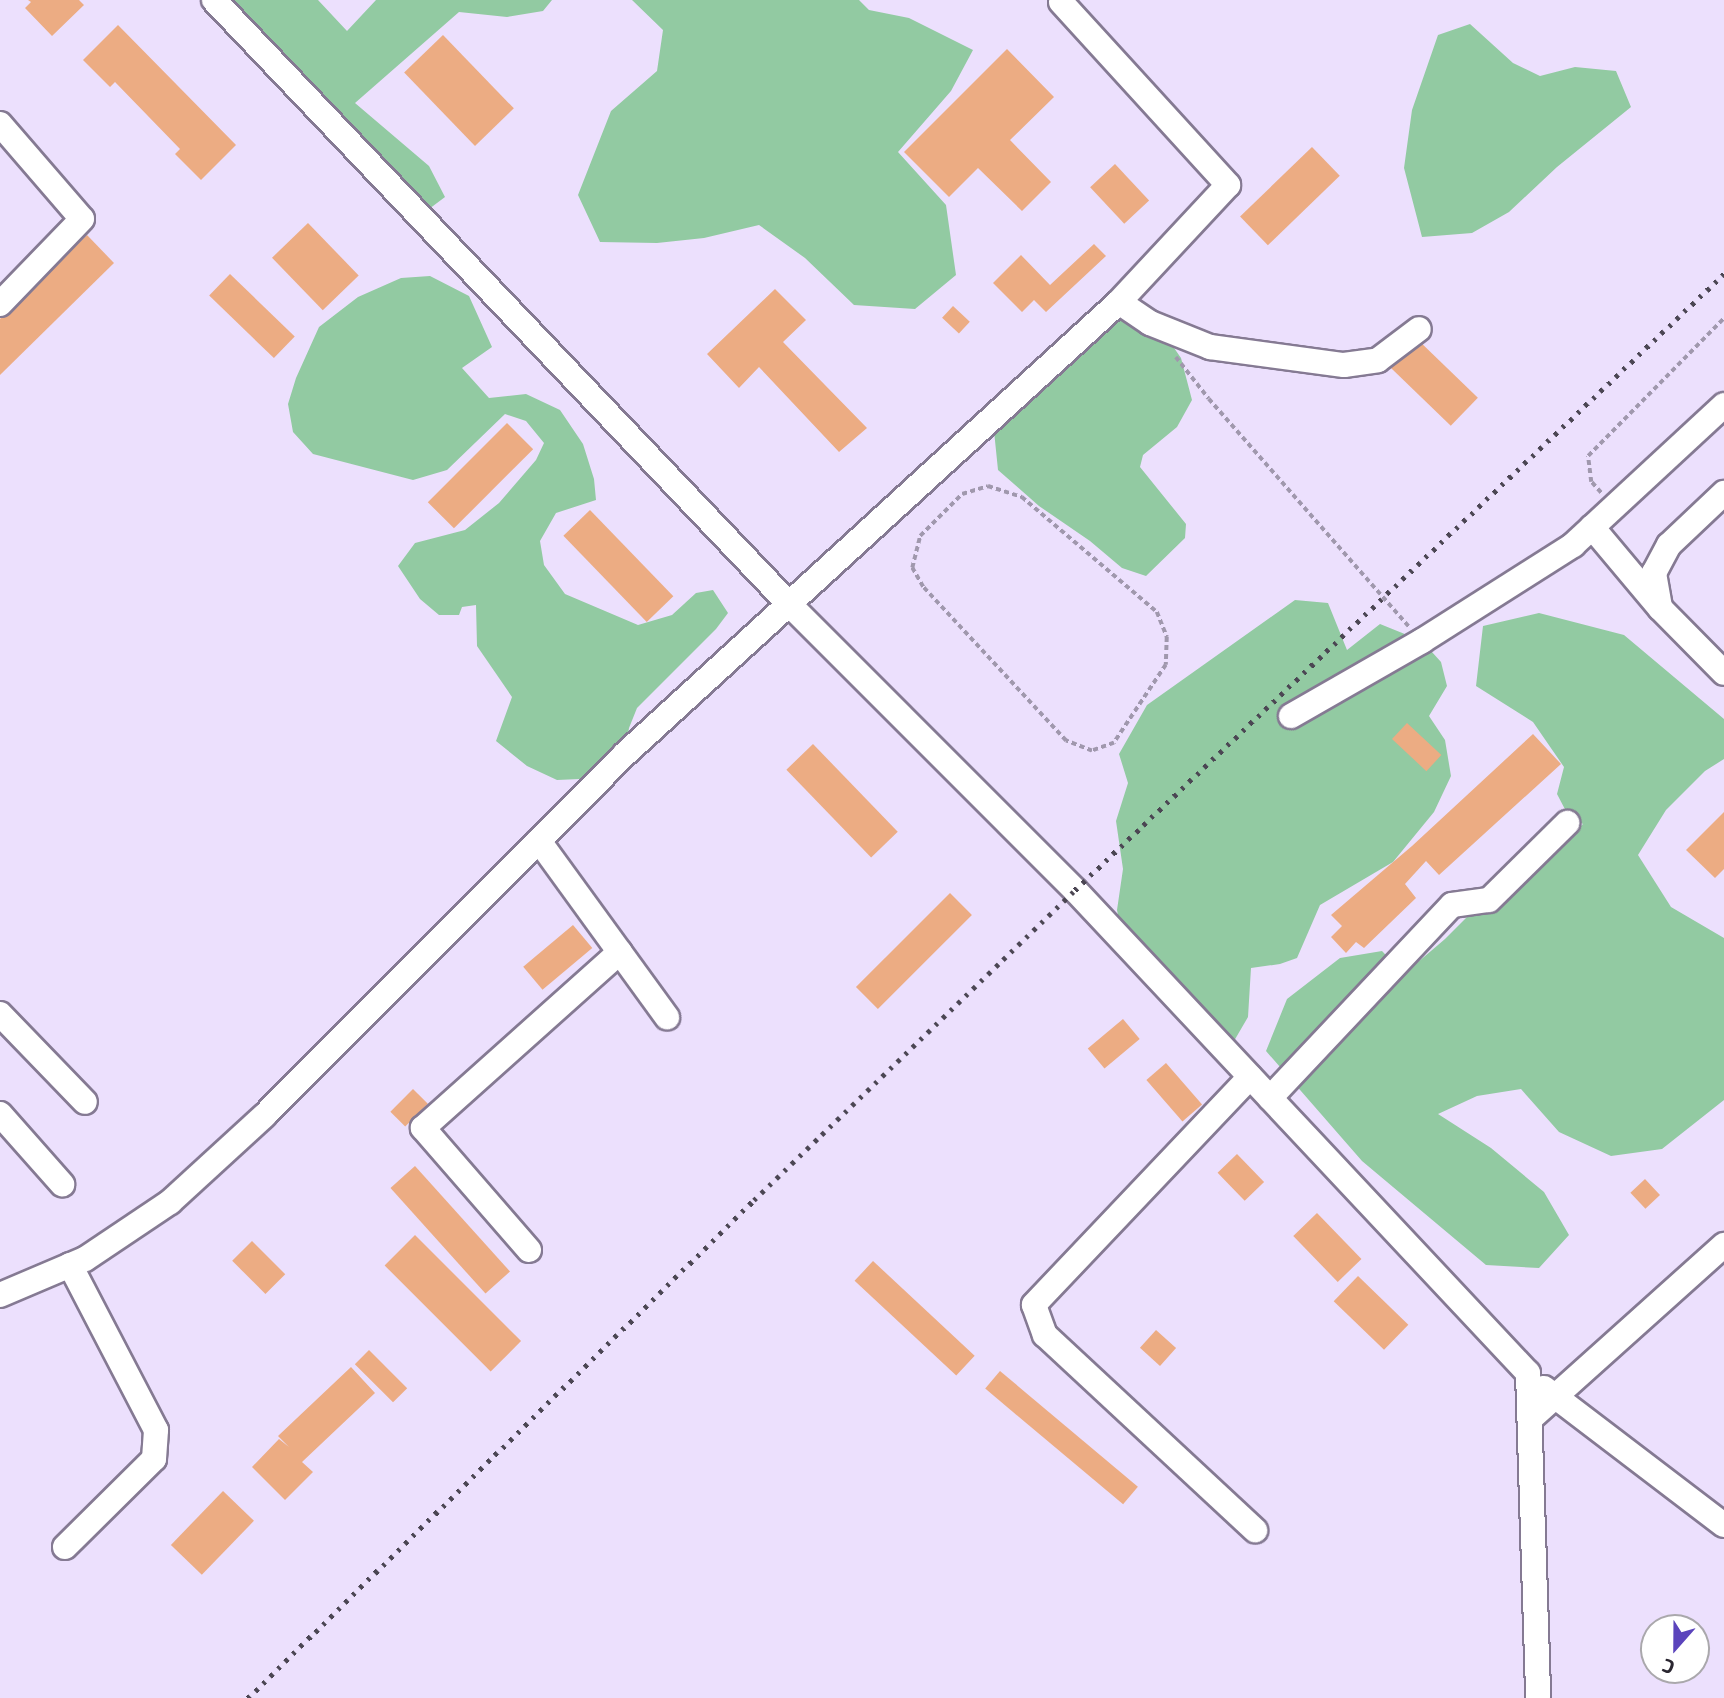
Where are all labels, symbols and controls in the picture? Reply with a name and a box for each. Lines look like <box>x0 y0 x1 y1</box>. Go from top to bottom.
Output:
north arrow <box>1640 1614 1710 1684</box>
text: С <box>1659 1654 1677 1680</box>

